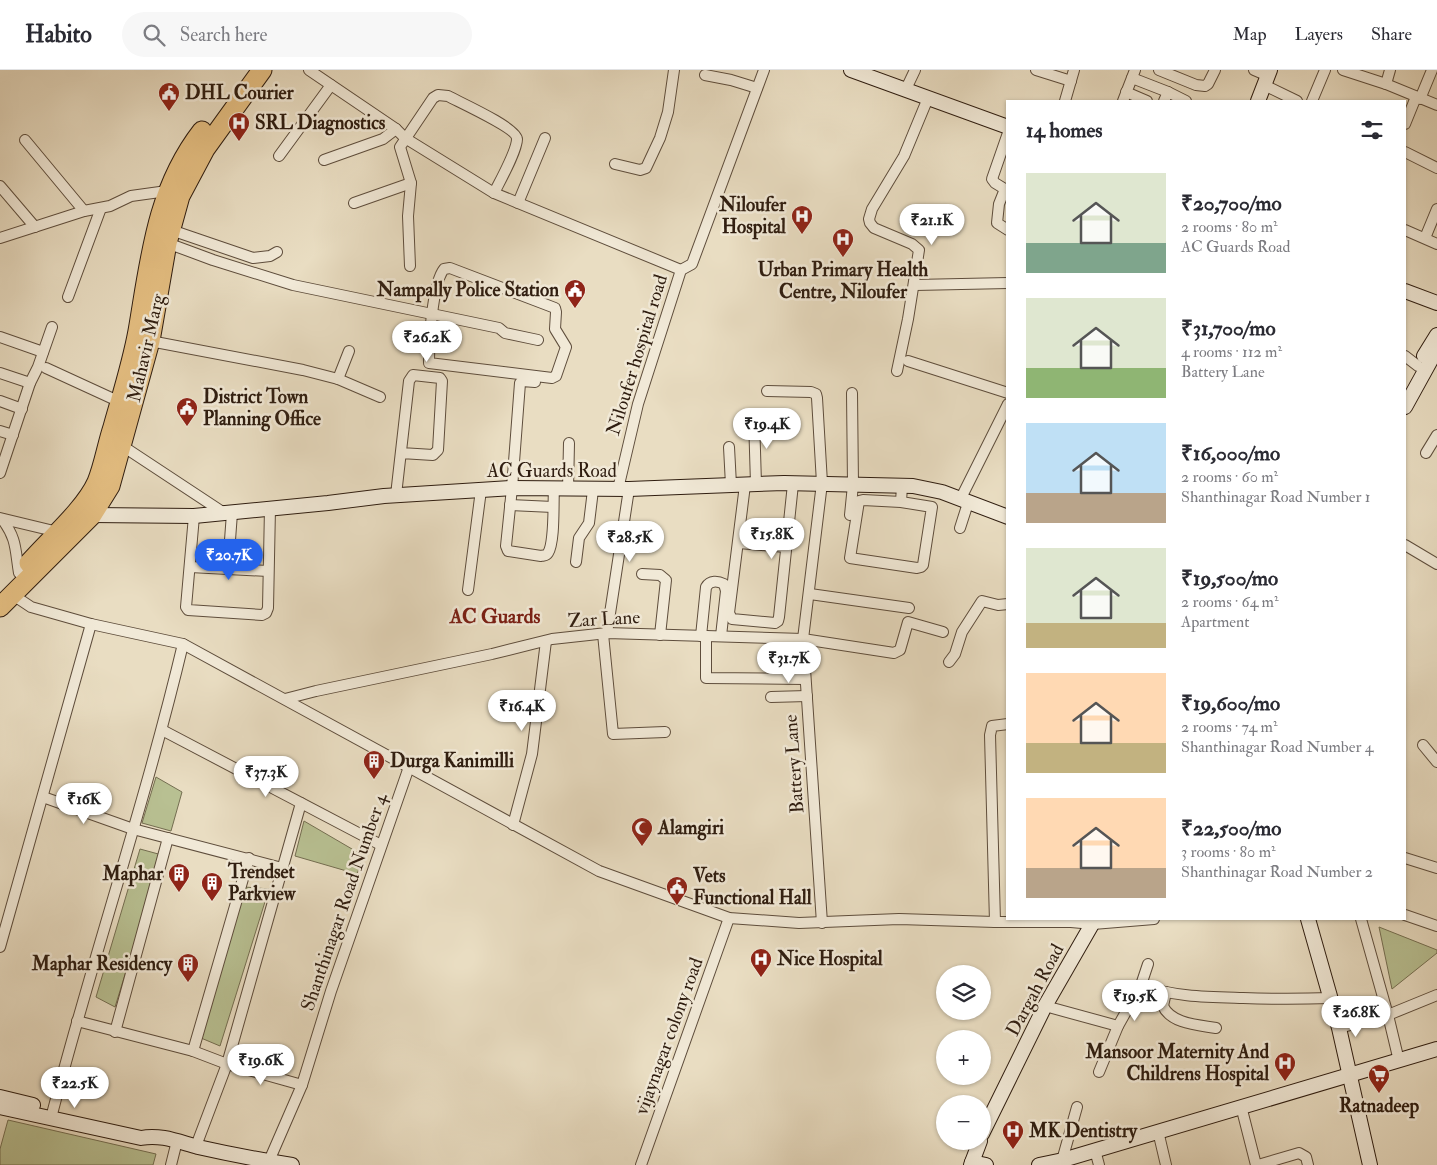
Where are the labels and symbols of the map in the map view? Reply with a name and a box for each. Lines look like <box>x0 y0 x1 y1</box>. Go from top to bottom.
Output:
public building icon: DHL Courier <box>157 81 181 112</box>
place label: DHL Courier <box>185 81 295 105</box>
hospital icon: SRL Diagnostics <box>227 111 251 142</box>
place label: SRL Diagnostics <box>255 111 386 136</box>
place label: Niloufer Hospital <box>718 193 787 240</box>
hospital icon: Niloufer Hospital <box>790 204 814 235</box>
pin: ₹21.1K <box>891 204 973 246</box>
hospital icon: Urban Primary Health Centre, Niloufer <box>831 227 855 258</box>
place label: Urban Primary Health Centre, Niloufer <box>758 258 928 304</box>
street label: Niloufer hospital road <box>601 271 674 439</box>
place label: Nampally Police Station <box>376 278 559 303</box>
public building icon: Nampally Police Station <box>563 278 587 309</box>
street label: Mahavir Marg <box>122 291 170 404</box>
pin: ₹26.2K <box>386 320 468 363</box>
place label: District Town Planning Office <box>203 385 321 432</box>
public building icon: District Town Planning Office <box>175 396 199 427</box>
pin: ₹19.4K <box>726 408 808 450</box>
street label: AC Guards Road <box>486 459 618 483</box>
pin: ₹15.8K <box>731 518 813 560</box>
pin: ₹28.5K <box>589 520 671 563</box>
pin: ₹20.7K <box>188 538 270 581</box>
district label: AC Guards <box>449 604 540 629</box>
street label: Zar Lane <box>567 605 641 633</box>
pin: ₹31.7K <box>748 642 830 684</box>
pin: ₹16.4K <box>481 690 563 732</box>
street label: Battery Lane <box>779 714 809 814</box>
building icon: Durga Kanimilli <box>362 749 386 780</box>
place label: Durga Kanimilli <box>390 749 514 774</box>
pin: ₹37.3K <box>225 756 307 798</box>
pin: ₹16K <box>54 782 114 825</box>
street label: Shanthinagar Road Number 4 <box>295 789 393 1014</box>
mosque icon: Alamgiri <box>630 816 654 847</box>
place label: Alamgiri <box>657 816 724 841</box>
place label: Trendset Parkview <box>227 860 297 906</box>
place label: Maphar <box>102 862 164 887</box>
building icon: Maphar <box>167 862 191 893</box>
place label: Vets Functional Hall <box>692 864 812 910</box>
building icon: Trendset Parkview <box>200 871 224 902</box>
public building icon: Vets Functional Hall <box>665 875 689 906</box>
street label: Dargah Road <box>1001 939 1070 1040</box>
hospital icon: Nice Hospital <box>749 947 773 978</box>
place label: Nice Hospital <box>776 947 883 972</box>
place label: Maphar Residency <box>31 952 173 977</box>
building icon: Maphar Residency <box>176 952 200 983</box>
street label: vijaynagar colony road <box>629 954 709 1119</box>
pin: ₹19.5K <box>1094 980 1176 1022</box>
pin: ₹26.8K <box>1315 996 1397 1038</box>
place label: Mansoor Maternity And Childrens Hospital <box>1085 1040 1270 1087</box>
pin: ₹19.6K <box>220 1044 302 1086</box>
hospital icon: Mansoor Maternity And Childrens Hospital <box>1273 1051 1297 1082</box>
supermarket icon: Ratnadeep <box>1367 1063 1391 1094</box>
pin: ₹22.5K <box>34 1066 116 1109</box>
place label: Ratnadeep <box>1339 1094 1419 1119</box>
hospital icon: MK Dentistry <box>1001 1119 1025 1150</box>
place label: MK Dentistry <box>1028 1119 1138 1144</box>

